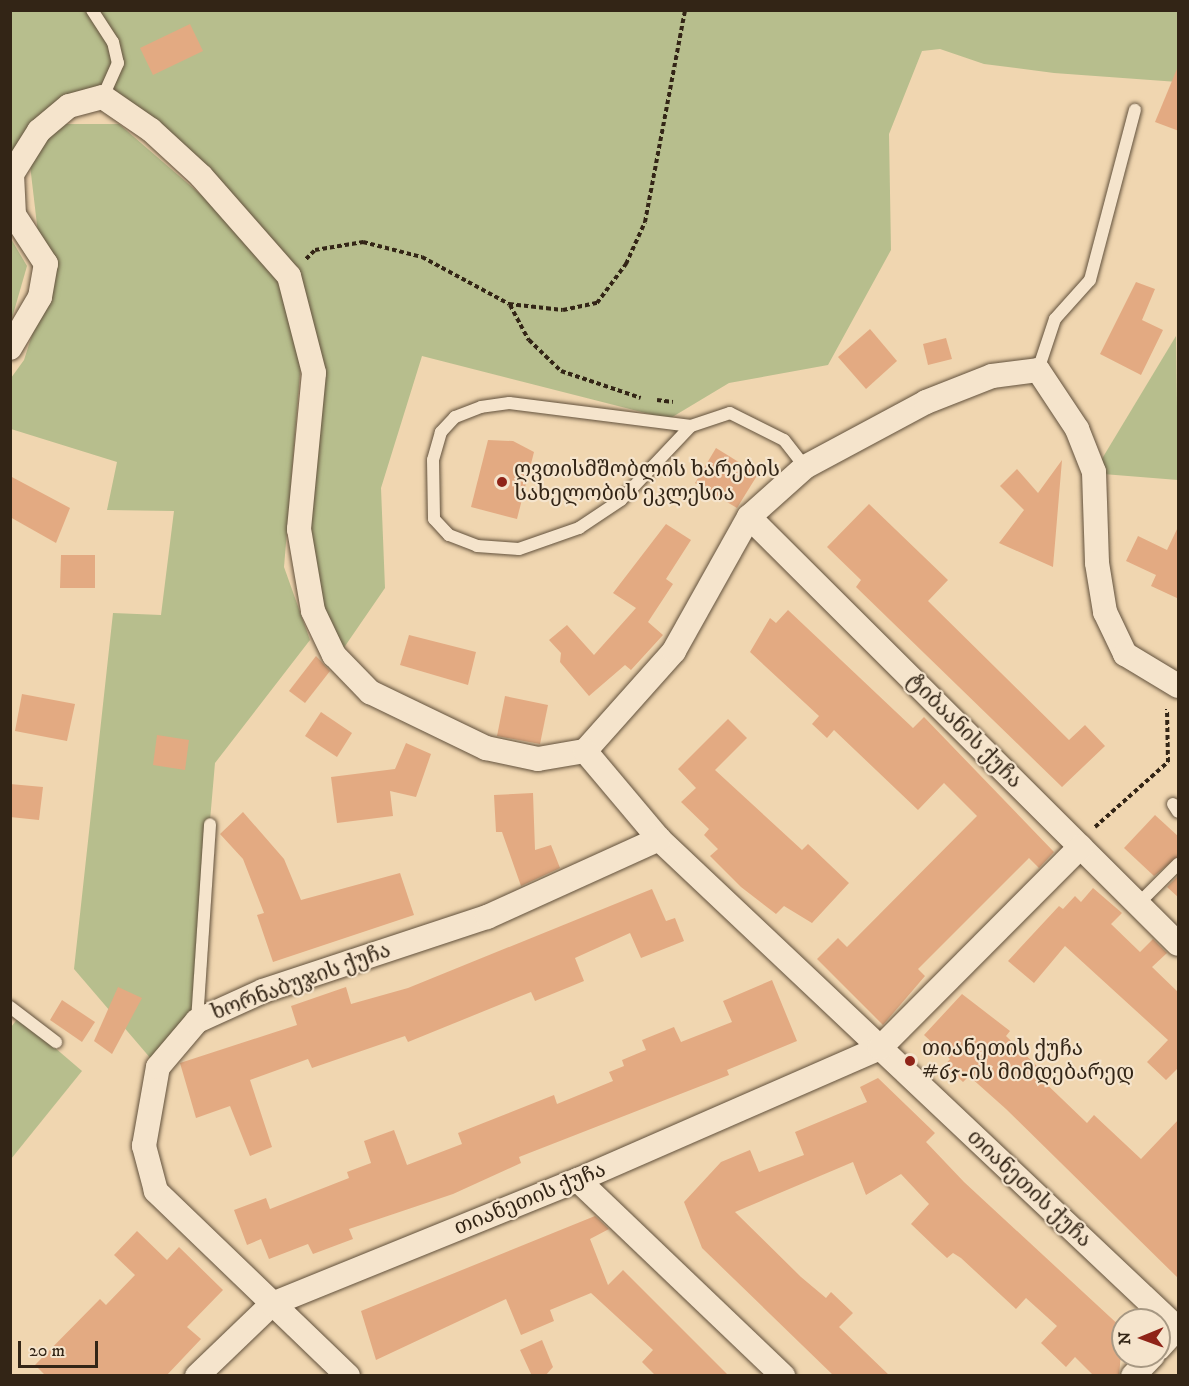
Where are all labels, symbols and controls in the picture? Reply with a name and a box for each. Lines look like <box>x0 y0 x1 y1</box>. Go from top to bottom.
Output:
place label: ღვთისმშობლის ხარების სახელობის ეკლესია <box>514 457 780 507</box>
marker: ღვთისმშობლის ხარების სახელობის ეკლესია <box>495 475 509 489</box>
street label: ტიბაანის ქუჩა <box>901 668 1027 794</box>
street label: ხორნაბუჯის ქუჩა <box>208 938 394 1026</box>
place label: თიანეთის ქუჩა #65-ის მიმდებარედ <box>922 1036 1134 1086</box>
marker: თიანეთის ქუჩა #65-ის მიმდებარედ <box>903 1054 917 1068</box>
street label: თიანეთის ქუჩა <box>961 1125 1097 1253</box>
street label: თიანეთის ქუჩა <box>451 1157 609 1241</box>
north arrow <box>1111 1308 1171 1368</box>
scale bar <box>21 1329 100 1367</box>
text: N <box>1115 1332 1135 1345</box>
text: 20 m <box>29 1340 65 1362</box>

